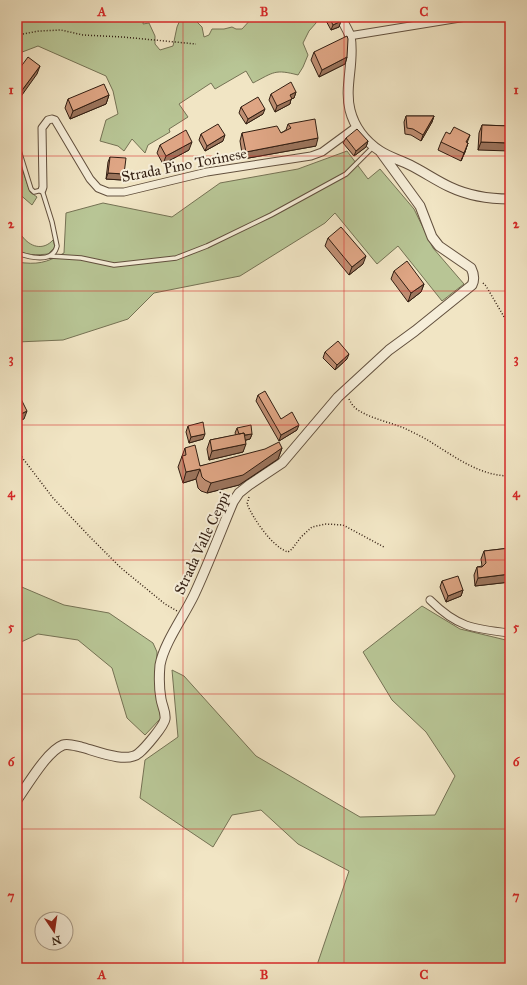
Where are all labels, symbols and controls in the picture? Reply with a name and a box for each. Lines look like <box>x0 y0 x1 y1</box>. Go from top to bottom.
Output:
text: A <box>97 4 107 20</box>
text: B <box>260 4 269 20</box>
text: C <box>420 4 429 20</box>
text: 1 <box>8 82 14 98</box>
text: 1 <box>513 82 519 98</box>
street label: Strada Pino Torinese <box>120 144 248 186</box>
text: 2 <box>8 216 15 232</box>
text: 2 <box>513 216 520 232</box>
text: 3 <box>8 351 14 367</box>
text: 3 <box>513 351 519 367</box>
text: 4 <box>7 485 15 501</box>
text: 4 <box>512 485 520 501</box>
street label: Strada Valle Ceppi <box>170 489 234 597</box>
text: 5 <box>8 619 15 635</box>
text: 5 <box>513 619 520 635</box>
text: 6 <box>8 754 16 770</box>
text: 6 <box>513 754 521 770</box>
text: 7 <box>8 888 15 904</box>
text: 7 <box>513 888 520 904</box>
north arrow <box>34 911 74 951</box>
text: N <box>49 933 62 948</box>
text: A <box>97 967 107 983</box>
text: B <box>260 967 269 983</box>
text: C <box>420 967 429 983</box>

